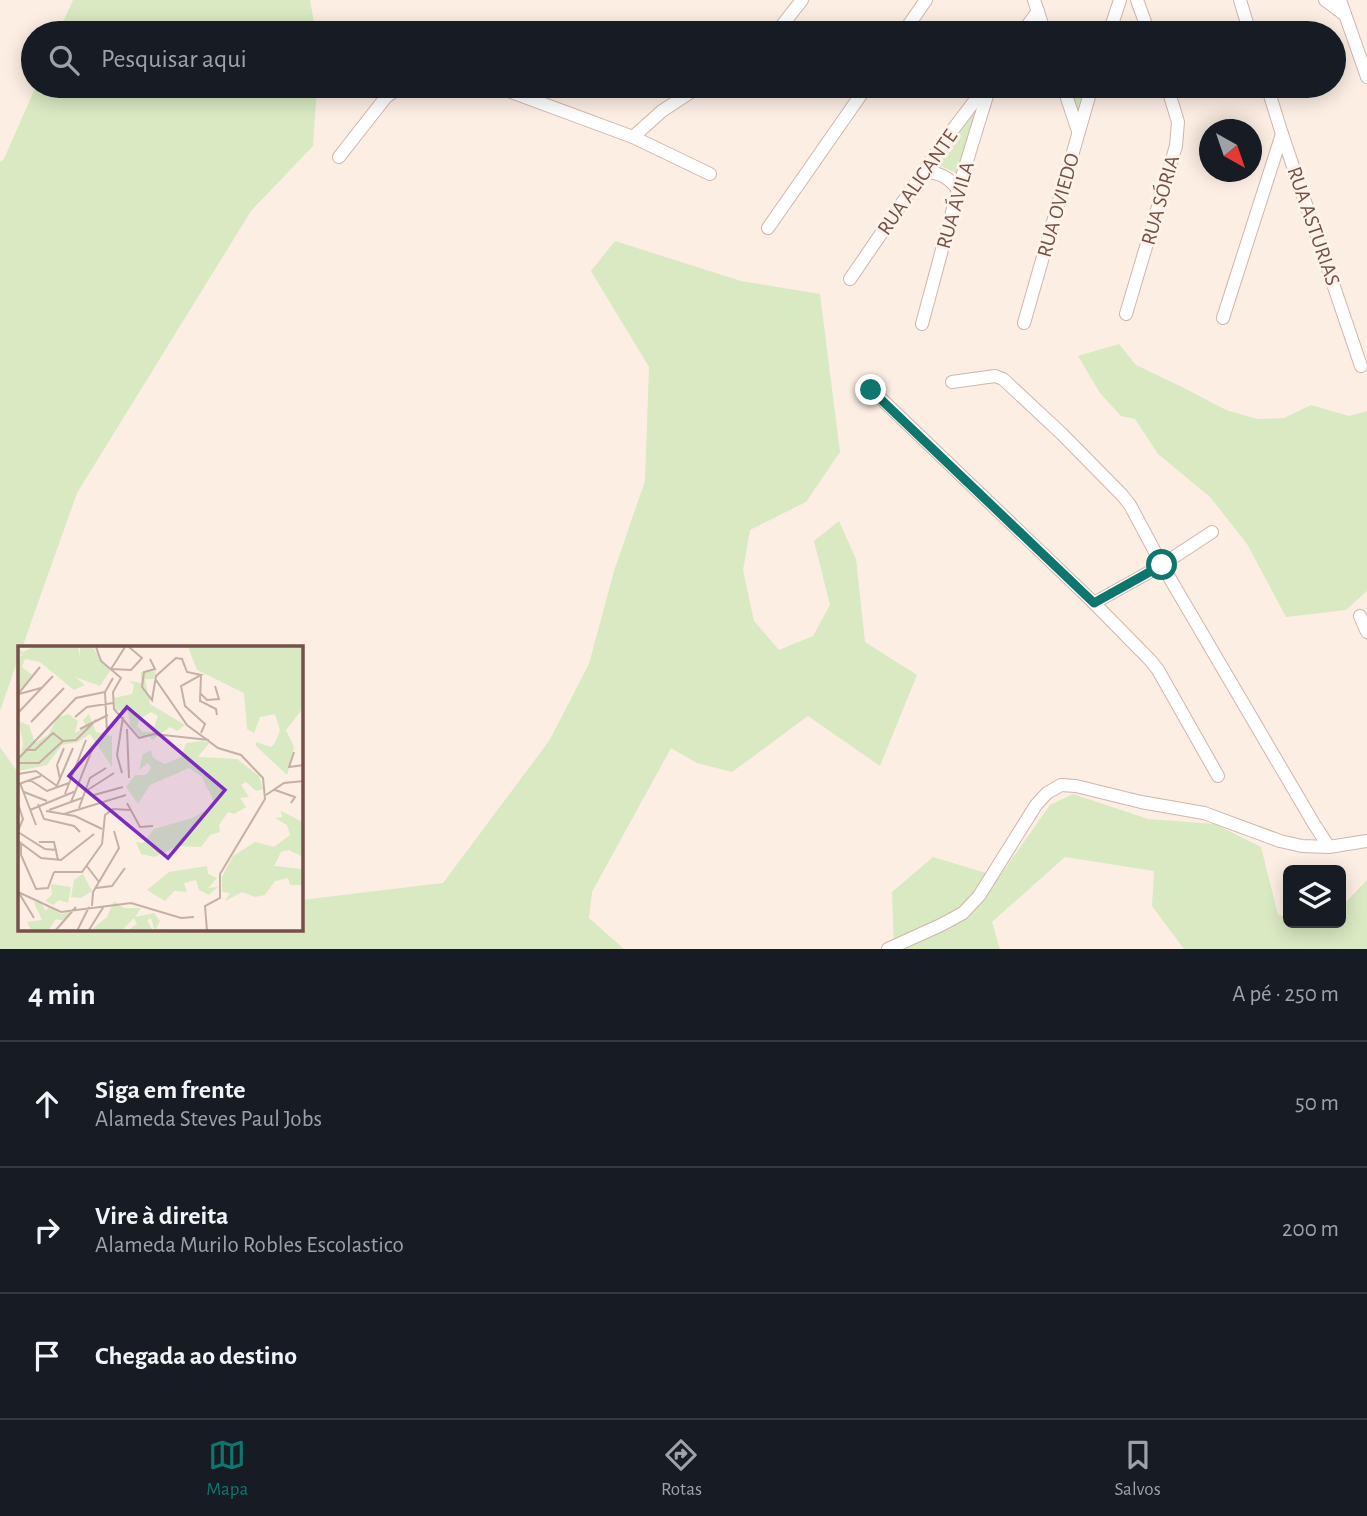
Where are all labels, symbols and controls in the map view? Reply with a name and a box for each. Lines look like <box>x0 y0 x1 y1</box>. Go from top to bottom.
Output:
search box <box>21 21 1346 98</box>
icon: search <box>45 41 83 79</box>
text: Pesquisar aqui <box>101 46 247 72</box>
north arrow <box>1199 119 1262 182</box>
street label: RUA ALICANTE <box>873 126 961 239</box>
street label: RUA OVIEDO <box>1034 151 1083 260</box>
street label: RUA SÓRIA <box>1136 152 1183 247</box>
street label: RUA ÁVILA <box>931 159 978 251</box>
street label: RUA ASTURIAS <box>1283 164 1344 288</box>
route end <box>855 374 886 405</box>
route start <box>1146 549 1177 580</box>
inset map <box>18 646 303 932</box>
map controls <box>1283 865 1346 928</box>
button: layers <box>1283 865 1346 928</box>
text: 4 min <box>28 980 96 1010</box>
text: A pé · 250 m <box>1232 983 1339 1006</box>
text: Siga em frente <box>95 1077 246 1103</box>
icon: ahead <box>28 1085 66 1123</box>
text: 50 m <box>1295 1092 1339 1115</box>
text: Alameda Steves Paul Jobs <box>95 1108 322 1131</box>
text: Vire à direita <box>95 1203 229 1229</box>
icon: right <box>28 1211 66 1249</box>
text: 200 m <box>1282 1218 1339 1241</box>
text: Alameda Murilo Robles Escolastico <box>95 1234 404 1257</box>
icon: arrive <box>28 1337 66 1375</box>
text: Chegada ao destino <box>95 1343 297 1369</box>
tab: Mapa <box>206 1436 248 1501</box>
tab: Rotas <box>661 1436 702 1501</box>
tab: Salvos <box>1115 1436 1161 1501</box>

